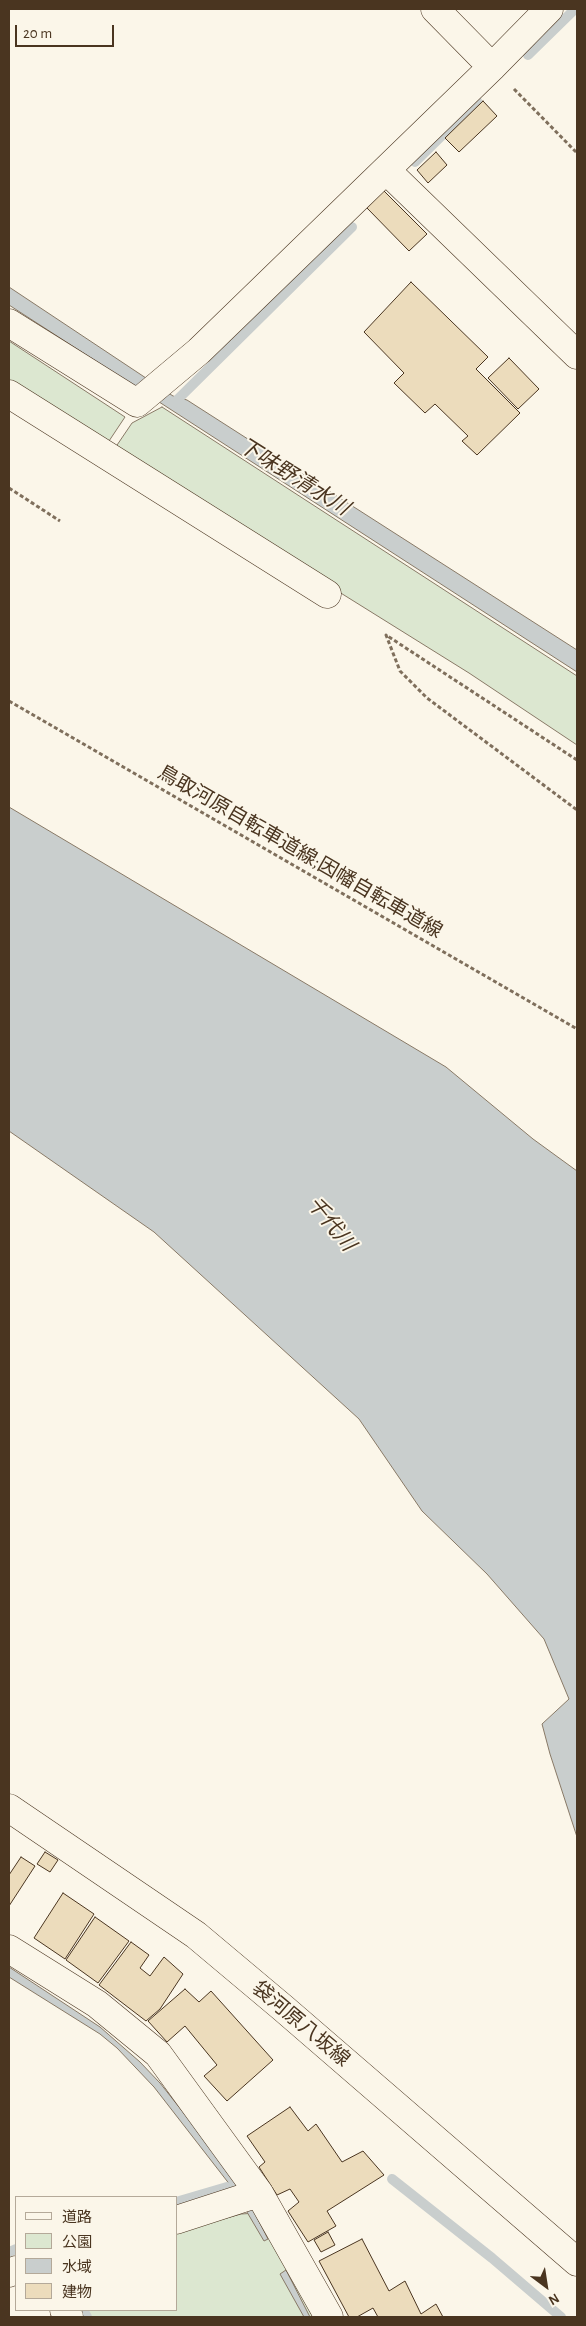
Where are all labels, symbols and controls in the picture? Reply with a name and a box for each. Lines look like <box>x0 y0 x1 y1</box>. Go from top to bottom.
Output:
scale bar <box>18 15 116 47</box>
text: 20 m <box>23 26 52 41</box>
water label: 下味野清水川 <box>234 433 354 521</box>
street label: 鳥取河原自転車道線;因幡自転車道線 <box>153 760 447 944</box>
water label: 千代川 <box>301 1192 361 1256</box>
street label: 袋河原八坂線 <box>247 1976 355 2072</box>
legend <box>15 2196 178 2311</box>
text: 道路 <box>62 2210 92 2225</box>
text: 公園 <box>62 2235 92 2250</box>
text: 水域 <box>62 2260 92 2275</box>
north arrow <box>521 2261 571 2311</box>
text: 建物 <box>62 2285 92 2300</box>
text: N <box>546 2290 562 2307</box>

